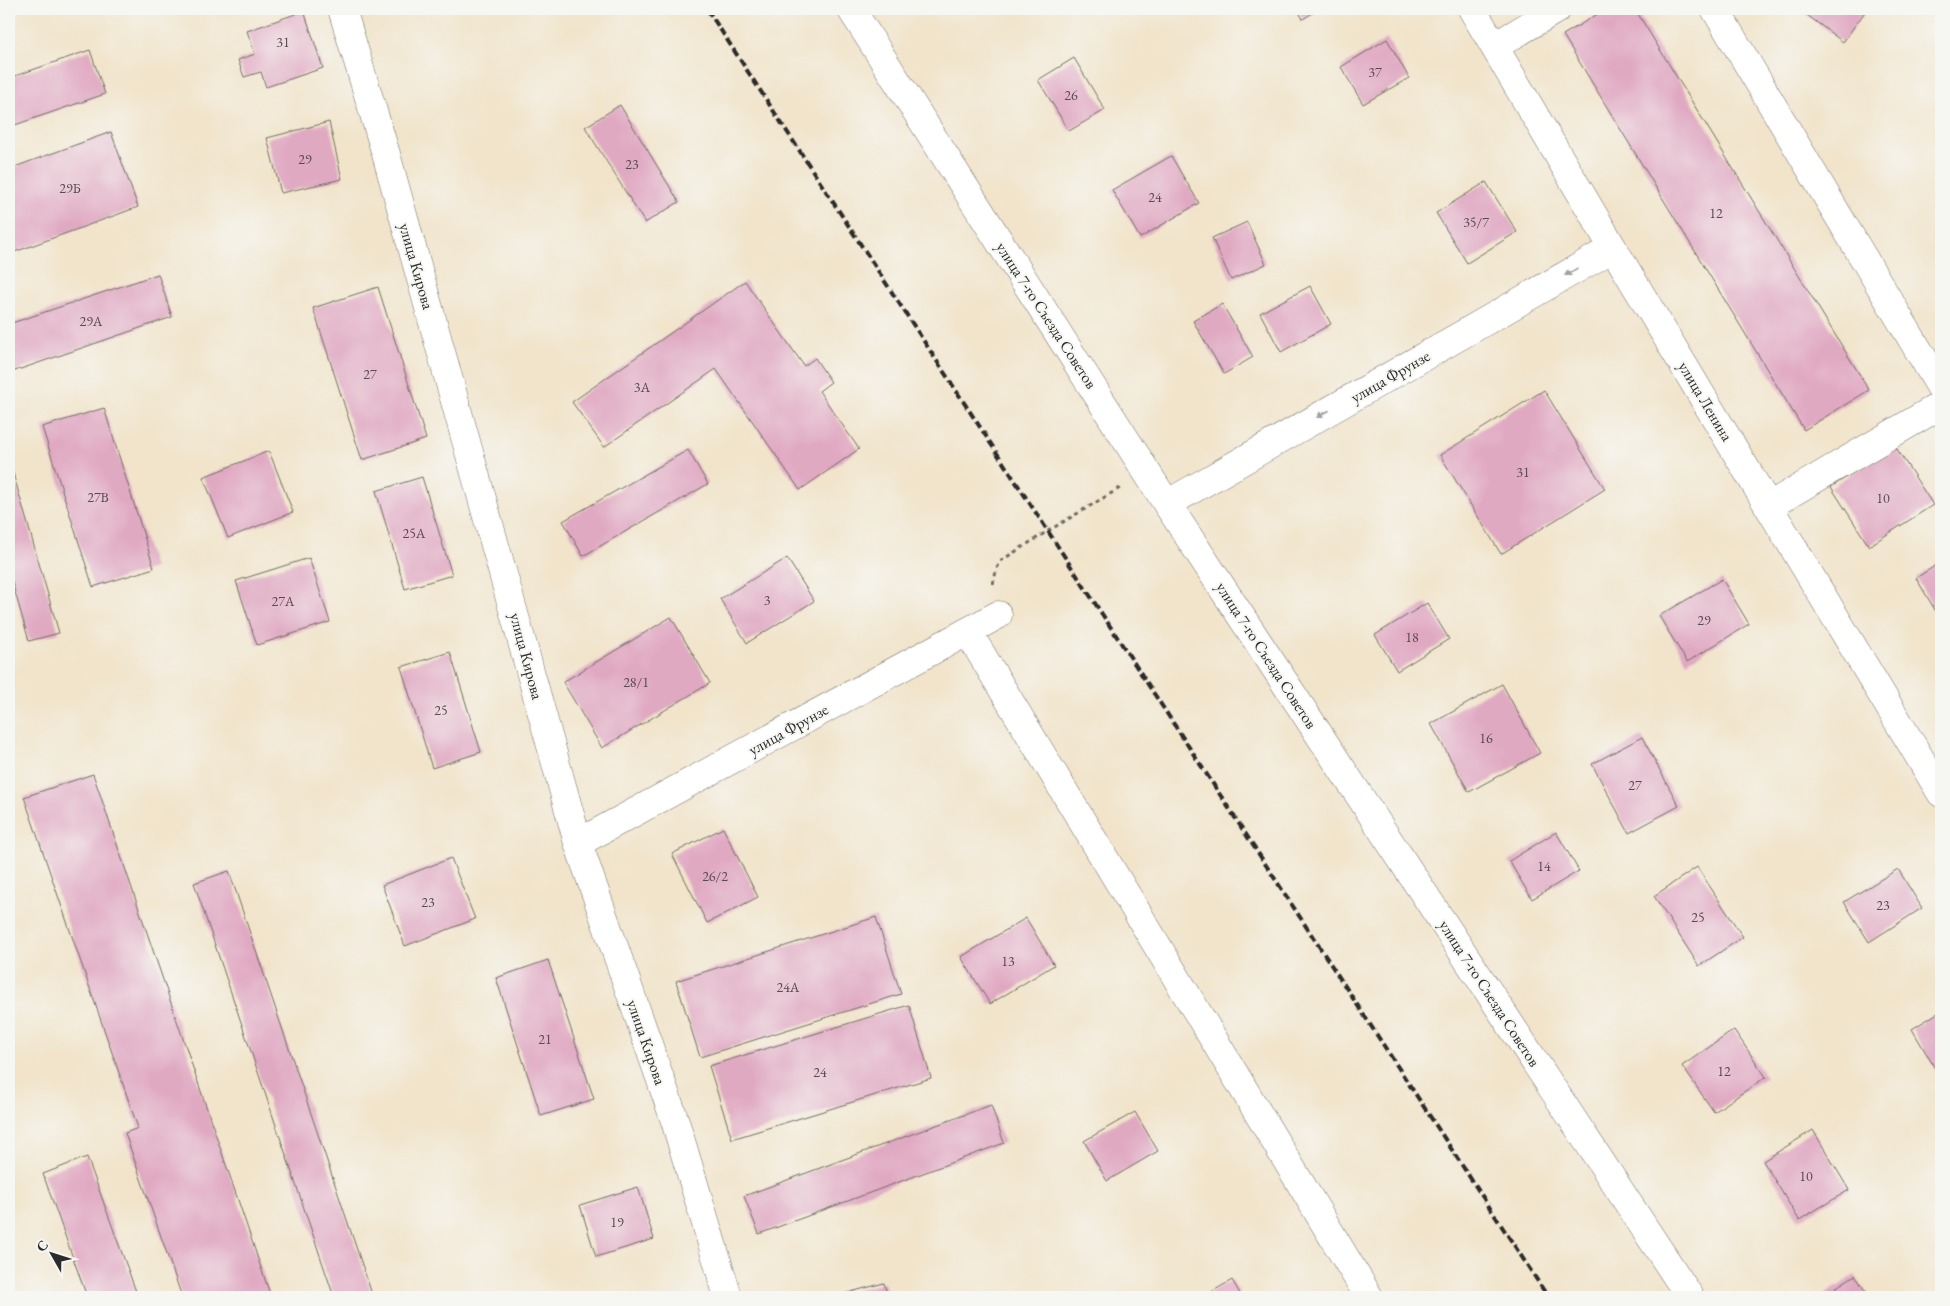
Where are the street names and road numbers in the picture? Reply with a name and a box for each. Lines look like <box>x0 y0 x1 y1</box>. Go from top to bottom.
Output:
street label: улица Кирова <box>394 220 439 312</box>
street label: улица 7-го Съезда Советов <box>991 238 1102 393</box>
street label: улица Фрунзе <box>1347 345 1434 408</box>
street label: улица Ленина <box>1673 357 1738 446</box>
street label: улица 7-го Съезда Советов <box>1211 578 1322 733</box>
street label: улица Кирова <box>505 610 548 702</box>
street label: улица Фрунзе <box>745 699 832 760</box>
street label: улица 7-го Съезда Советов <box>1434 916 1545 1071</box>
street label: улица Кирова <box>622 997 671 1088</box>

